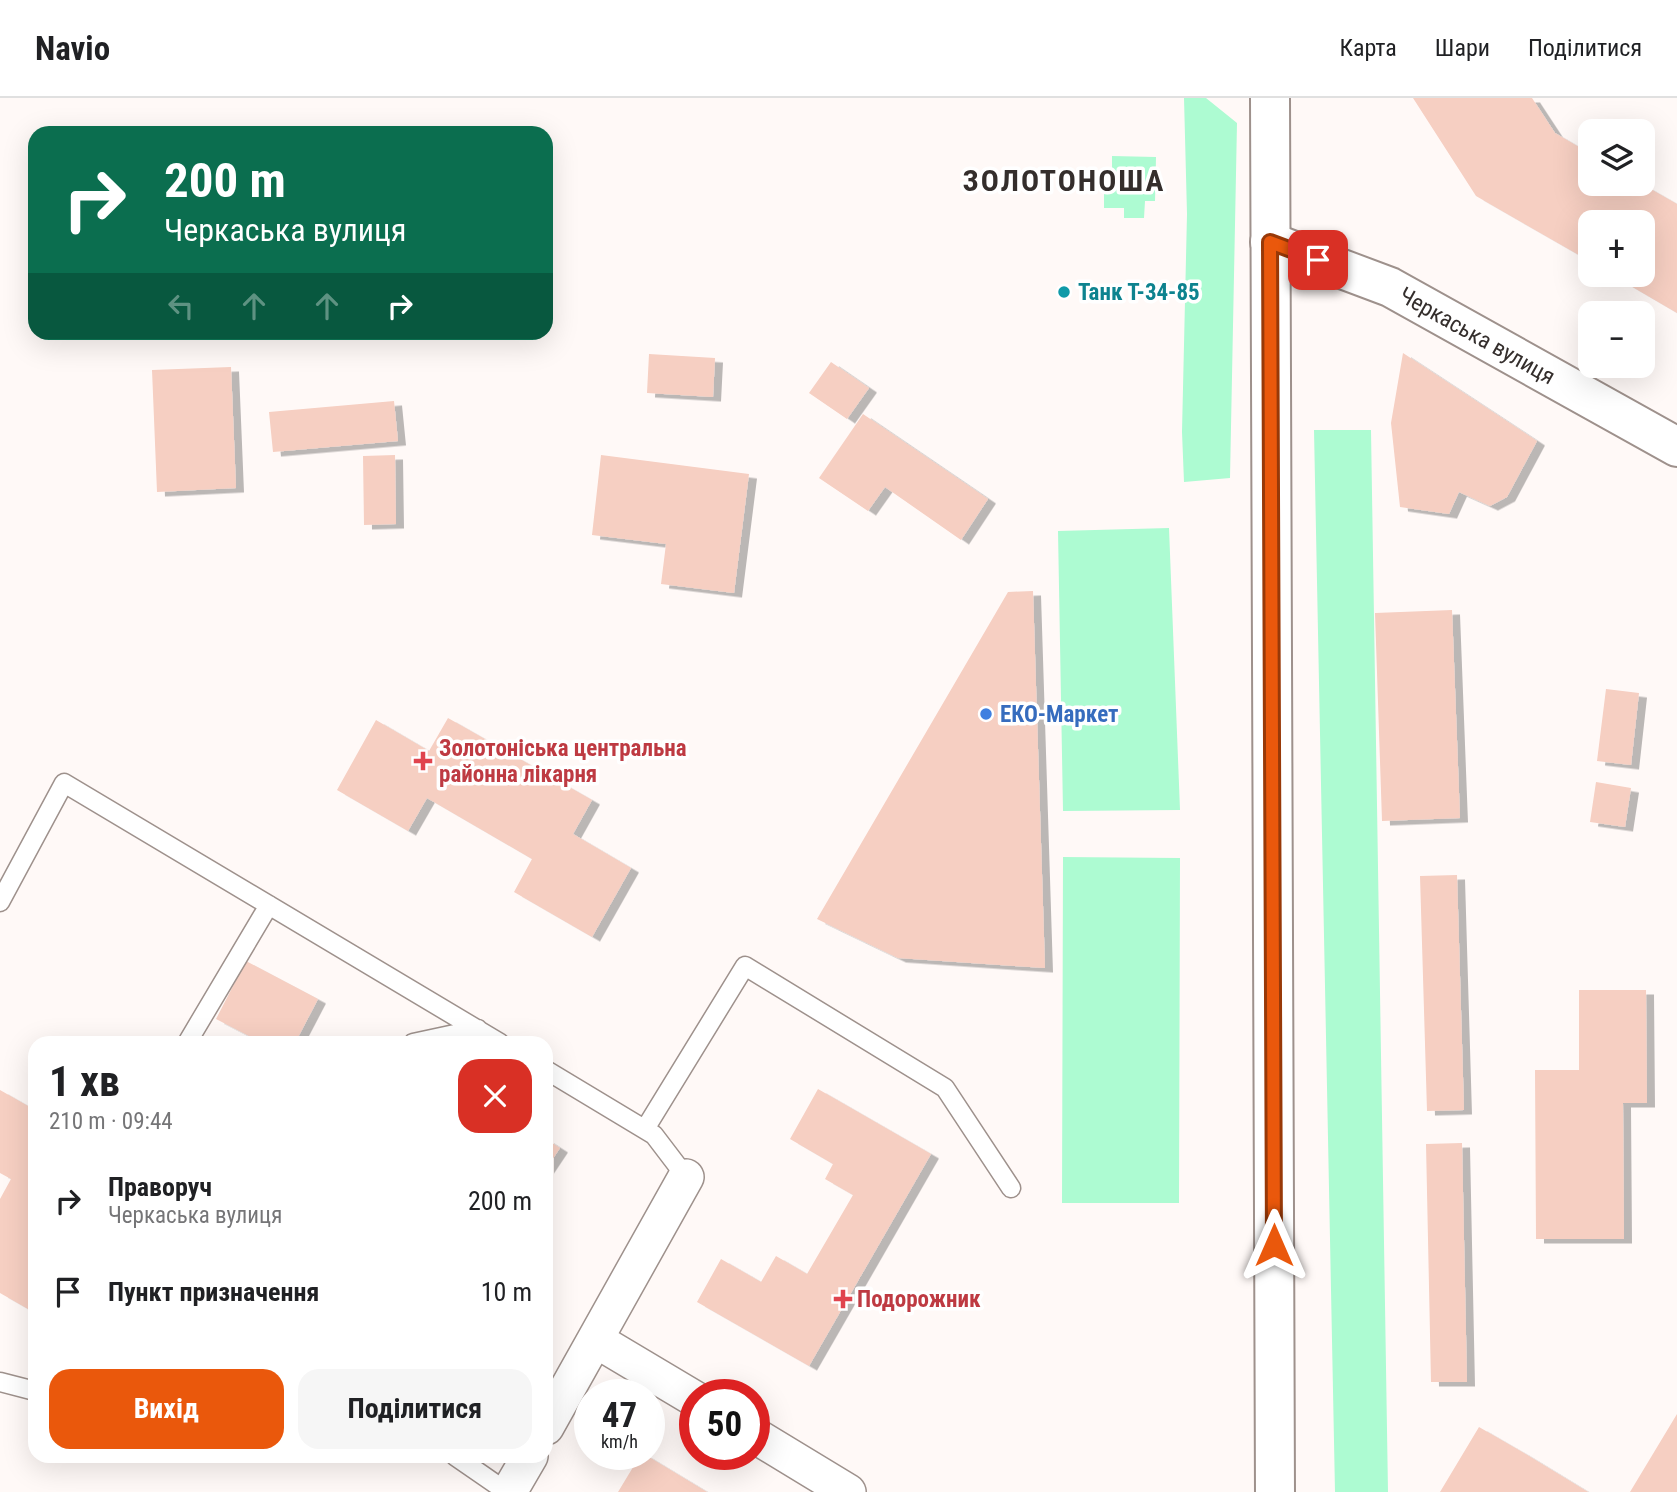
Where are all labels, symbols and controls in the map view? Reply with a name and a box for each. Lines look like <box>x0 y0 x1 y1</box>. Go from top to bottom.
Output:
text: Navio <box>35 29 110 68</box>
text: Карта <box>1339 34 1397 62</box>
text: Шари <box>1435 34 1490 62</box>
text: Поділитися <box>1528 34 1642 62</box>
map controls <box>1578 119 1655 378</box>
button: layers <box>1578 119 1655 196</box>
text: 200 m <box>164 152 286 209</box>
icon: right <box>49 154 140 245</box>
district label: ЗОЛОТОНОША <box>963 163 1165 198</box>
button: + <box>1578 210 1655 287</box>
text: Черкаська вулиця <box>164 211 407 249</box>
pin <box>1288 230 1348 290</box>
icon: arrive <box>1299 241 1337 279</box>
place label: Танк Т-34-85 <box>1078 279 1200 306</box>
street label: Черкаська вулиця <box>1394 282 1560 390</box>
marker: Танк Т-34-85 <box>1056 284 1072 300</box>
icon: left <box>162 287 200 325</box>
icon: ahead <box>235 287 273 325</box>
icon: ahead <box>308 287 346 325</box>
icon: right <box>381 287 419 325</box>
button: − <box>1578 301 1655 378</box>
place label: ЕКО-Маркет <box>1000 701 1118 728</box>
marker: ЕКО-Маркет <box>978 706 994 722</box>
place label: Золотоніська центральна районна лікарня <box>439 735 687 788</box>
marker: Золотоніська центральна районна лікарня <box>413 751 433 771</box>
text: 1 хв <box>49 1057 120 1106</box>
button: close <box>458 1059 532 1133</box>
text: 210 m · 09:44 <box>49 1108 173 1135</box>
text: Праворуч <box>108 1172 212 1202</box>
icon: right <box>49 1182 87 1220</box>
text: 200 m <box>468 1186 532 1216</box>
text: Черкаська вулиця <box>108 1202 282 1229</box>
position arrow <box>1237 1208 1311 1282</box>
icon: arrive <box>49 1273 87 1311</box>
text: Пункт призначення <box>108 1277 319 1307</box>
text: 10 m <box>481 1277 532 1307</box>
place label: Подорожник <box>857 1286 981 1313</box>
marker: Подорожник <box>835 1291 851 1307</box>
button: Вихід <box>49 1369 284 1449</box>
button: Поділитися <box>298 1369 532 1449</box>
speed limit sign: 50 <box>679 1379 770 1470</box>
text: 47 <box>602 1395 637 1436</box>
text: km/h <box>601 1431 638 1452</box>

